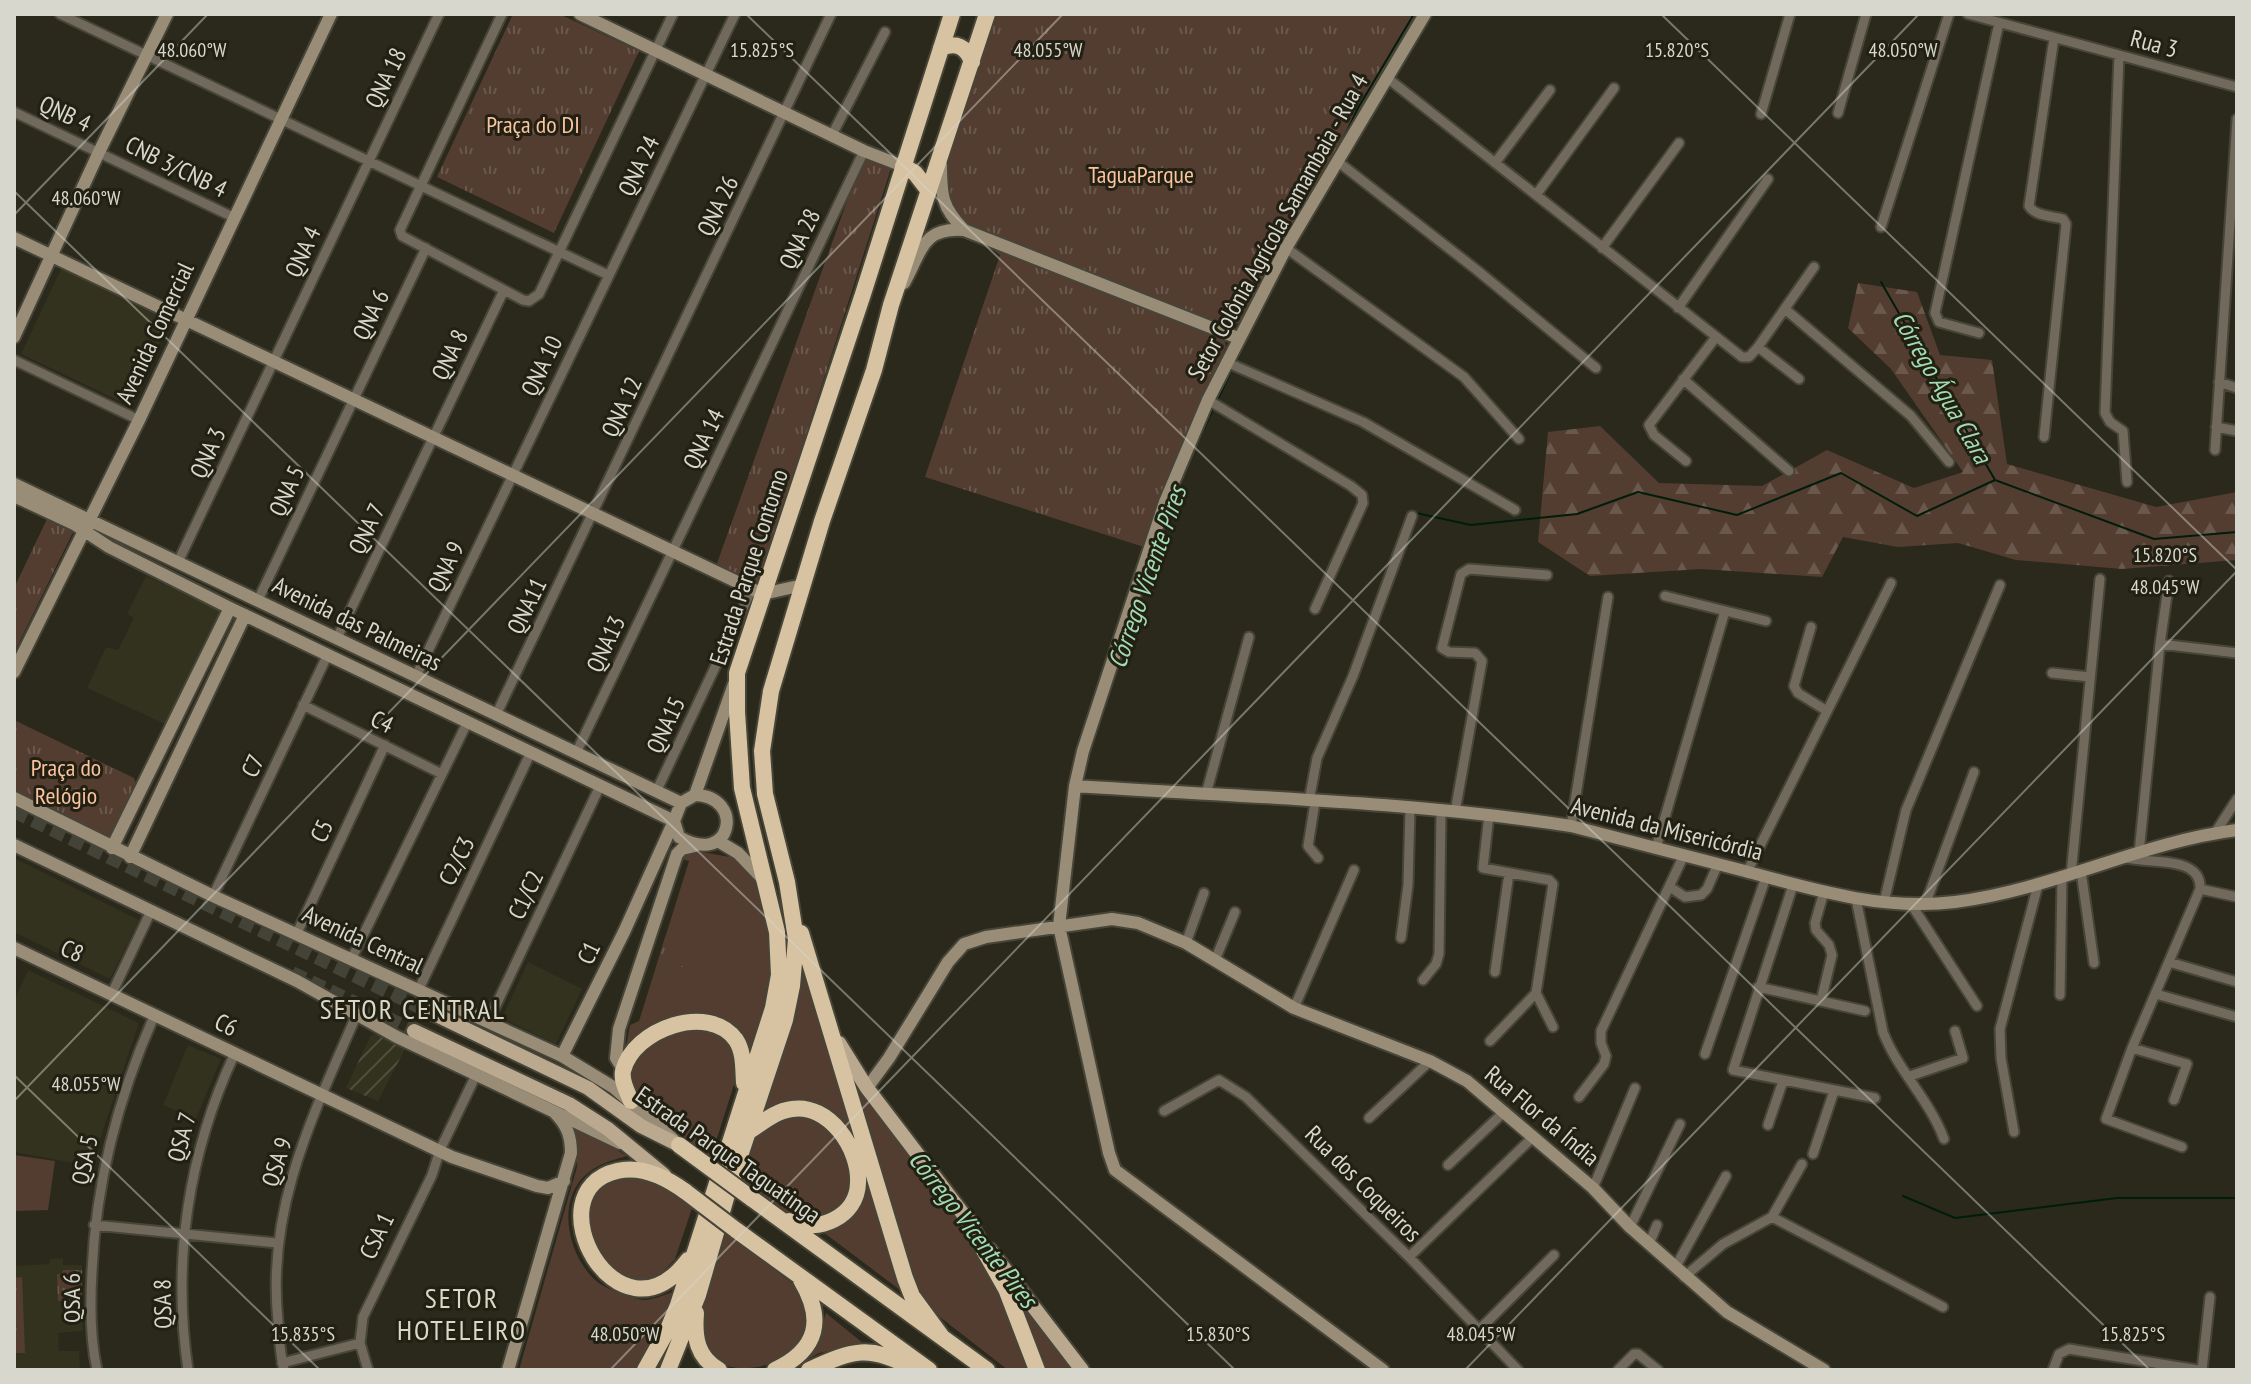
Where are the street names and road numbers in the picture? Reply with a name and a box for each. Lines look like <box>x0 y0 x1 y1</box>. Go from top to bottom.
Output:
street label: Rua 3 <box>2127 22 2181 65</box>
street label: QNA 18 <box>358 43 413 113</box>
street label: Setor Colônia Agrícola Samambaia - Rua 4 <box>1180 68 1375 385</box>
street label: QNB 4 <box>35 88 96 139</box>
street label: CNB 3/CNB 4 <box>120 129 232 205</box>
street label: QNA 24 <box>611 130 666 201</box>
street label: QNA 26 <box>690 171 745 241</box>
street label: QNA 28 <box>772 204 827 274</box>
street label: QNA 4 <box>277 221 328 282</box>
street label: Avenida Comercial <box>108 257 201 408</box>
street label: QNA 6 <box>345 284 396 345</box>
street label: QNA 8 <box>424 324 475 385</box>
street label: QNA 10 <box>514 331 569 401</box>
street label: QNA 12 <box>594 372 649 442</box>
street label: QNA 14 <box>676 403 731 474</box>
street label: QNA 3 <box>182 422 233 483</box>
street label: QNA 5 <box>261 460 312 521</box>
street label: Estrada Parque Contorno <box>702 465 795 669</box>
street label: QNA 7 <box>341 498 392 559</box>
street label: QNA 9 <box>420 536 471 597</box>
street label: Avenida das Palmeiras <box>268 569 447 678</box>
street label: QNA11 <box>500 572 553 639</box>
street label: QNA13 <box>579 610 632 677</box>
street label: QNA15 <box>639 691 692 758</box>
street label: C4 <box>366 703 399 740</box>
street label: C7 <box>234 749 271 782</box>
street label: Avenida da Misericórdia <box>1568 790 1766 867</box>
street label: C5 <box>303 814 340 847</box>
street label: C2/C3 <box>432 831 482 890</box>
street label: C1/C2 <box>501 865 550 924</box>
street label: Avenida Central <box>298 898 429 981</box>
street label: C8 <box>56 932 89 969</box>
street label: C1 <box>570 936 607 969</box>
street label: C6 <box>210 1006 243 1043</box>
street label: Rua Flor da Índia <box>1479 1059 1606 1173</box>
street label: Estrada Parque Taguatinga <box>630 1079 827 1230</box>
street label: QSA 7 <box>160 1109 203 1165</box>
street label: Rua dos Coqueiros <box>1299 1119 1428 1248</box>
street label: QSA 5 <box>64 1132 105 1188</box>
street label: QSA 9 <box>254 1133 299 1190</box>
street label: CSA 1 <box>352 1208 401 1264</box>
street label: QSA 6 <box>56 1273 87 1323</box>
street label: QSA 8 <box>147 1279 178 1329</box>

